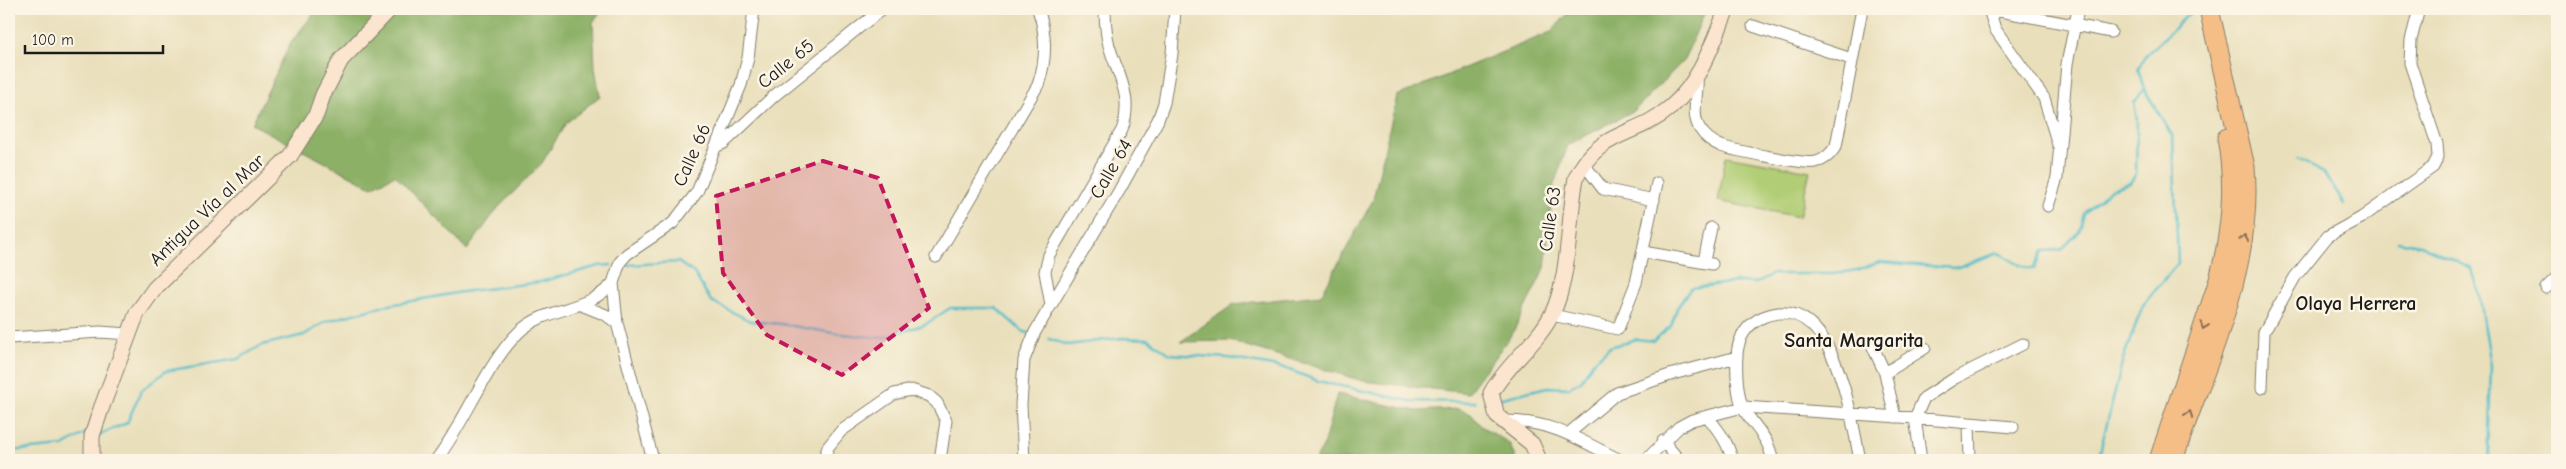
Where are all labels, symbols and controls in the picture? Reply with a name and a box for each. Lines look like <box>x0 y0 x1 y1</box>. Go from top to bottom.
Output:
scale bar <box>25 22 162 54</box>
text: 100 m <box>32 31 74 49</box>
street label: Calle 65 <box>753 35 819 93</box>
street label: Calle 66 <box>668 120 716 190</box>
street label: Calle 64 <box>1085 135 1137 203</box>
street label: Antigua Vía al Mar <box>145 149 269 271</box>
street label: Calle 63 <box>1535 185 1565 253</box>
one-way arrow <box>2238 234 2249 242</box>
district label: Olaya Herrera <box>2296 292 2416 315</box>
one-way arrow <box>2200 322 2210 330</box>
district label: Santa Margarita <box>1784 329 1924 352</box>
one-way arrow <box>2183 411 2193 419</box>

